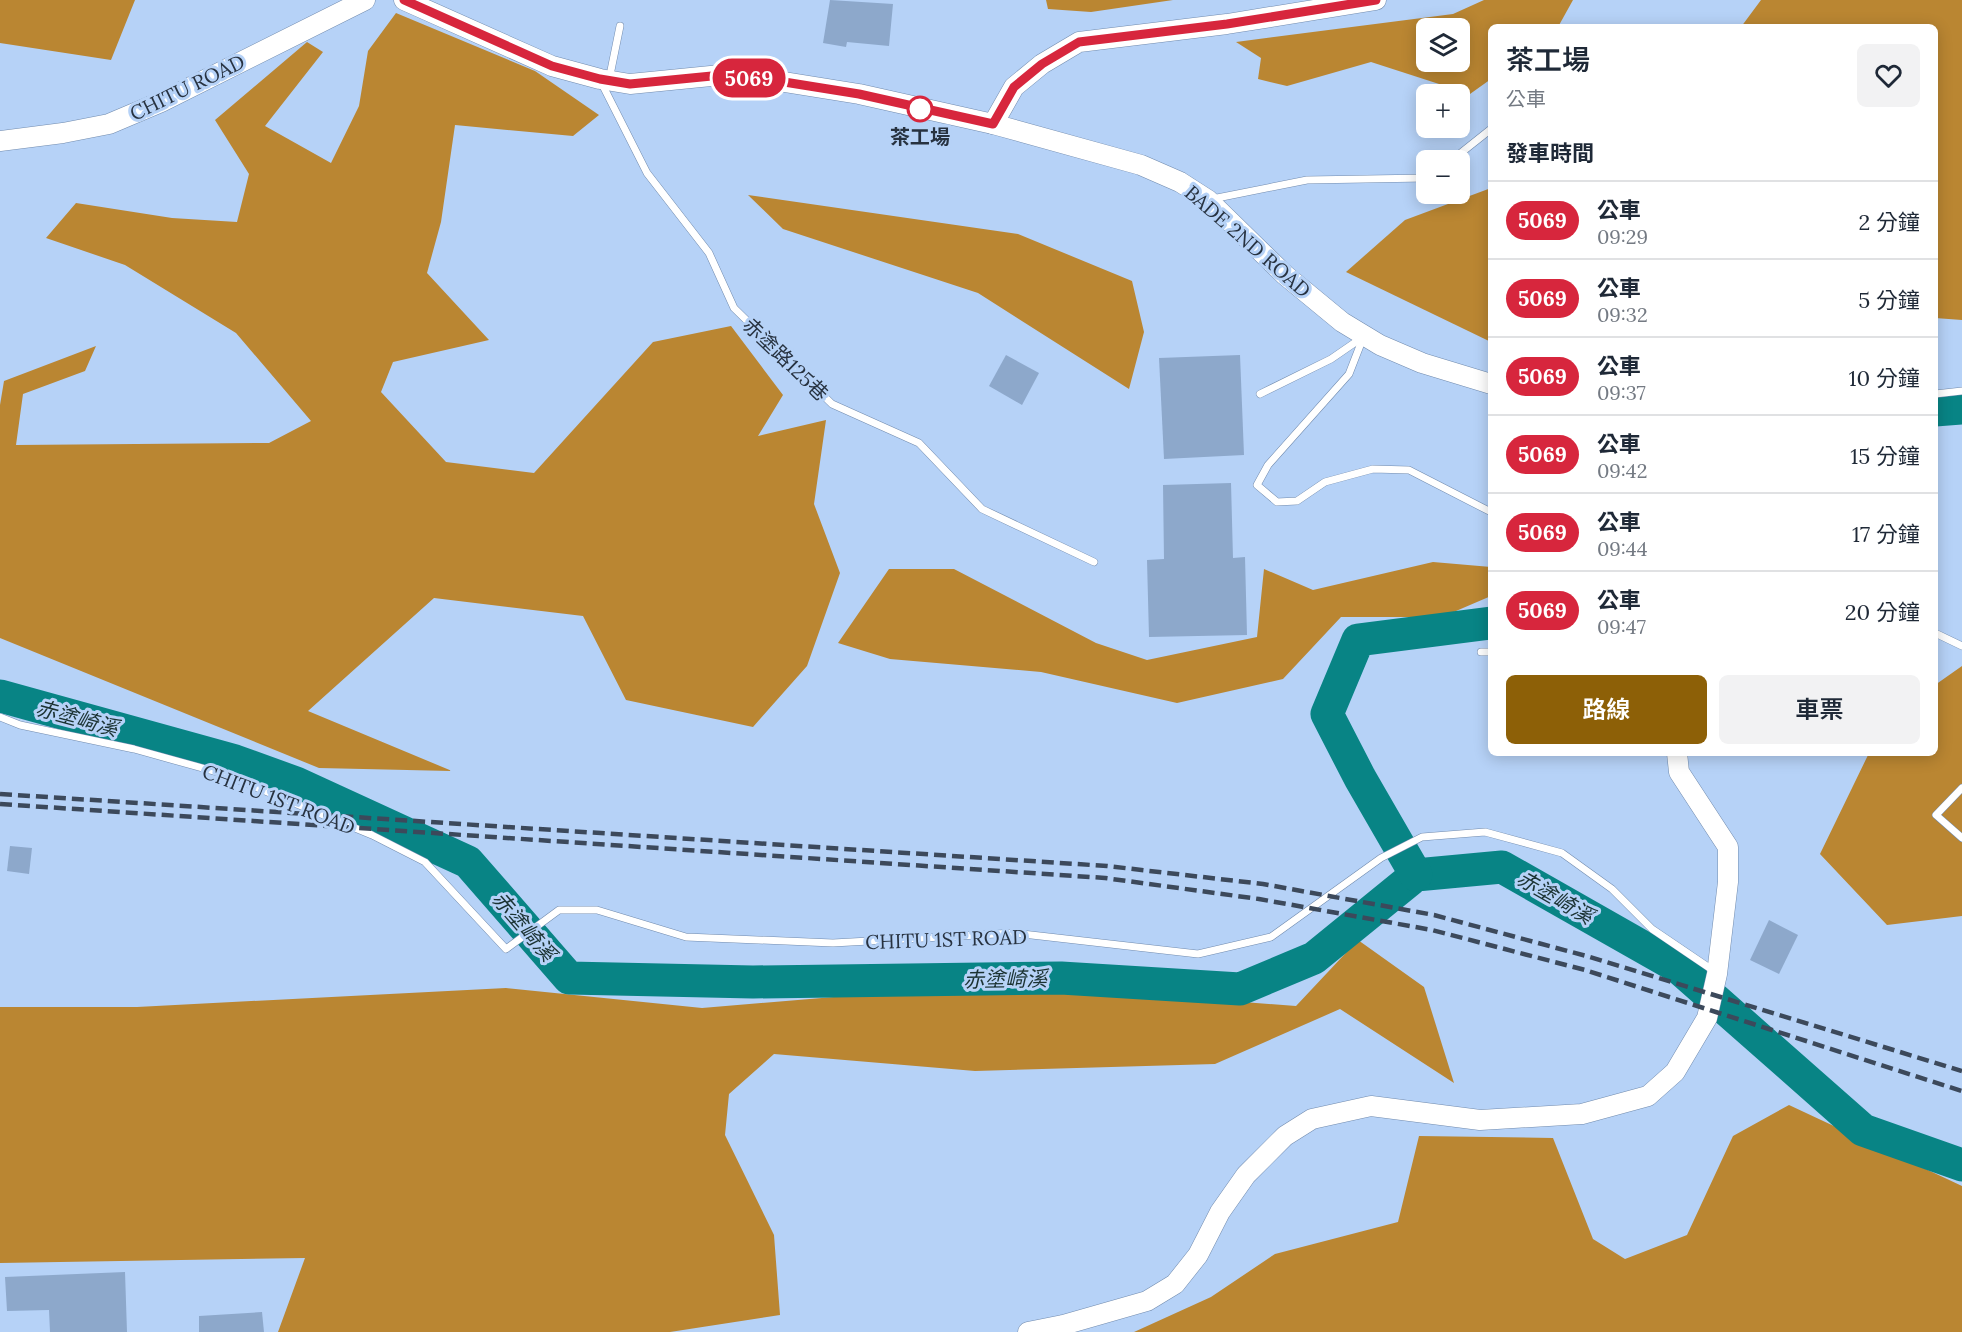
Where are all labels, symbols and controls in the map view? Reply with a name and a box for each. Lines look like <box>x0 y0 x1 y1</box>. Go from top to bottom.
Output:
map controls <box>1416 18 1470 204</box>
button: layers <box>1416 18 1470 72</box>
text: 茶工場 <box>1506 42 1590 78</box>
button: heart <box>1857 44 1920 107</box>
street label: CHITU ROAD <box>125 48 249 126</box>
line badge: 5069 <box>707 58 791 98</box>
text: 5069 <box>725 65 773 92</box>
button: + <box>1416 84 1470 138</box>
text: 公車 <box>1506 86 1546 111</box>
marker: 茶工場 <box>907 96 933 122</box>
place label: 茶工場 <box>890 124 950 149</box>
text: 發車時間 <box>1506 139 1594 167</box>
button: − <box>1416 150 1470 204</box>
street label: BADE 2ND ROAD <box>1180 180 1316 302</box>
text: 公車 <box>1597 196 1641 224</box>
text: 5069 <box>1518 207 1567 234</box>
text: 2 分鐘 <box>1858 208 1920 236</box>
text: 09:29 <box>1597 224 1648 249</box>
text: 公車 <box>1597 274 1641 302</box>
text: 5069 <box>1518 285 1567 312</box>
text: 5 分鐘 <box>1858 286 1920 314</box>
text: 09:32 <box>1597 302 1648 327</box>
street label: 赤塗路125巷 <box>738 312 834 406</box>
text: 公車 <box>1597 352 1641 380</box>
text: 5069 <box>1518 363 1567 390</box>
text: 10 分鐘 <box>1849 364 1920 392</box>
text: 09:37 <box>1597 380 1646 405</box>
text: 公車 <box>1597 430 1641 458</box>
text: 5069 <box>1518 441 1567 468</box>
text: 15 分鐘 <box>1850 442 1920 470</box>
text: 09:42 <box>1597 458 1647 483</box>
text: 公車 <box>1597 508 1641 536</box>
text: 5069 <box>1518 519 1567 546</box>
text: 17 分鐘 <box>1852 520 1920 548</box>
text: 09:44 <box>1597 536 1648 561</box>
text: 公車 <box>1597 586 1641 614</box>
text: 5069 <box>1518 597 1567 624</box>
text: 20 分鐘 <box>1845 598 1920 626</box>
text: 09:47 <box>1597 614 1646 639</box>
button: 路線 <box>1506 675 1707 744</box>
button: 車票 <box>1719 675 1920 744</box>
water label: 赤塗崎溪 <box>33 694 124 743</box>
street label: CHITU 1ST ROAD <box>199 758 359 840</box>
water label: 赤塗崎溪 <box>1512 864 1601 931</box>
water label: 赤塗崎溪 <box>486 885 564 969</box>
street label: CHITU 1ST ROAD <box>865 924 1027 954</box>
water label: 赤塗崎溪 <box>963 965 1050 993</box>

